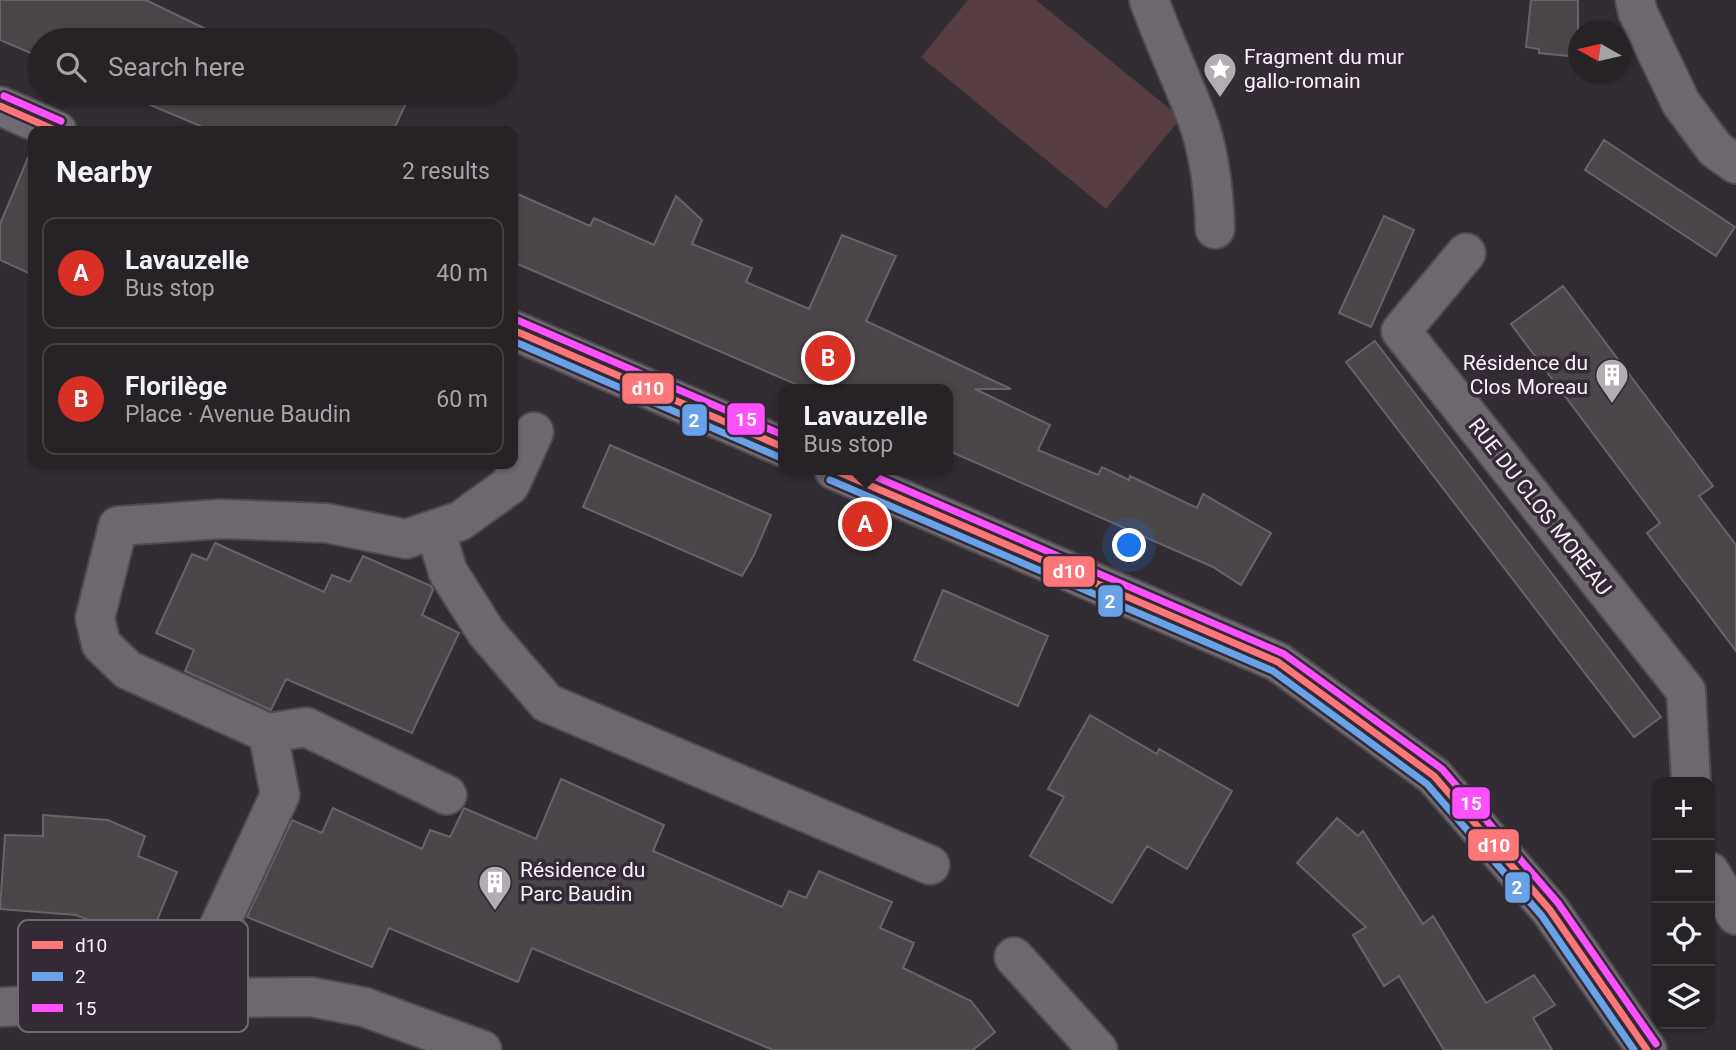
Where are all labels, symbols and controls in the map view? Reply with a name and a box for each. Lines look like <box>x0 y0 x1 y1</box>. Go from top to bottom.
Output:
north arrow <box>1568 21 1631 84</box>
search box <box>28 28 518 105</box>
place label: Fragment du mur gallo-romain <box>1244 45 1404 93</box>
icon: search <box>52 48 90 86</box>
place icon: Fragment du mur gallo-romain <box>1201 50 1239 99</box>
text: Search here <box>108 52 245 82</box>
text: Nearby <box>56 154 152 189</box>
text: 2 results <box>402 158 490 185</box>
text: Lavauzelle <box>125 245 249 275</box>
text: A <box>73 260 89 287</box>
text: 40 m <box>436 260 488 287</box>
text: Bus stop <box>125 275 215 302</box>
pin: B <box>805 332 851 384</box>
place label: Résidence du Clos Moreau <box>1463 351 1588 399</box>
building icon: Résidence du Clos Moreau <box>1593 356 1631 405</box>
text: Florilège <box>125 371 227 401</box>
line badge: d10 <box>621 372 675 405</box>
text: d10 <box>632 377 664 400</box>
popup <box>778 384 953 475</box>
text: B <box>74 386 88 413</box>
text: 60 m <box>436 386 488 413</box>
text: Place · Avenue Baudin <box>125 401 351 428</box>
text: Lavauzelle <box>803 401 928 431</box>
line badge: 15 <box>726 402 766 436</box>
line badge: 2 <box>681 403 708 437</box>
text: 15 <box>735 408 757 431</box>
text: 2 <box>689 409 700 432</box>
street label: RUE DU CLOS MOREAU <box>1464 414 1616 600</box>
text: Bus stop <box>803 431 893 458</box>
pin: A <box>842 498 888 550</box>
your location <box>1112 528 1146 562</box>
line badge: d10 <box>1042 555 1096 588</box>
text: d10 <box>1053 560 1085 583</box>
line badge: 2 <box>1097 584 1124 618</box>
text: 2 <box>1105 590 1116 613</box>
map controls <box>1652 777 1715 1029</box>
button: + <box>1652 777 1715 840</box>
line badge: 15 <box>1451 786 1491 820</box>
text: 15 <box>1460 792 1482 815</box>
line badge: d10 <box>1467 828 1520 862</box>
text: d10 <box>1478 834 1510 857</box>
button: − <box>1652 840 1715 903</box>
place label: Résidence du Parc Baudin <box>520 858 645 906</box>
building icon: Résidence du Parc Baudin <box>476 863 514 912</box>
line badge: 2 <box>1504 871 1531 904</box>
text: 2 <box>1512 876 1523 899</box>
button: locate <box>1652 903 1715 966</box>
legend <box>18 920 248 1032</box>
text: d10 <box>75 934 107 957</box>
text: 2 <box>75 965 86 988</box>
button: layers <box>1652 966 1715 1029</box>
text: 15 <box>75 997 96 1020</box>

